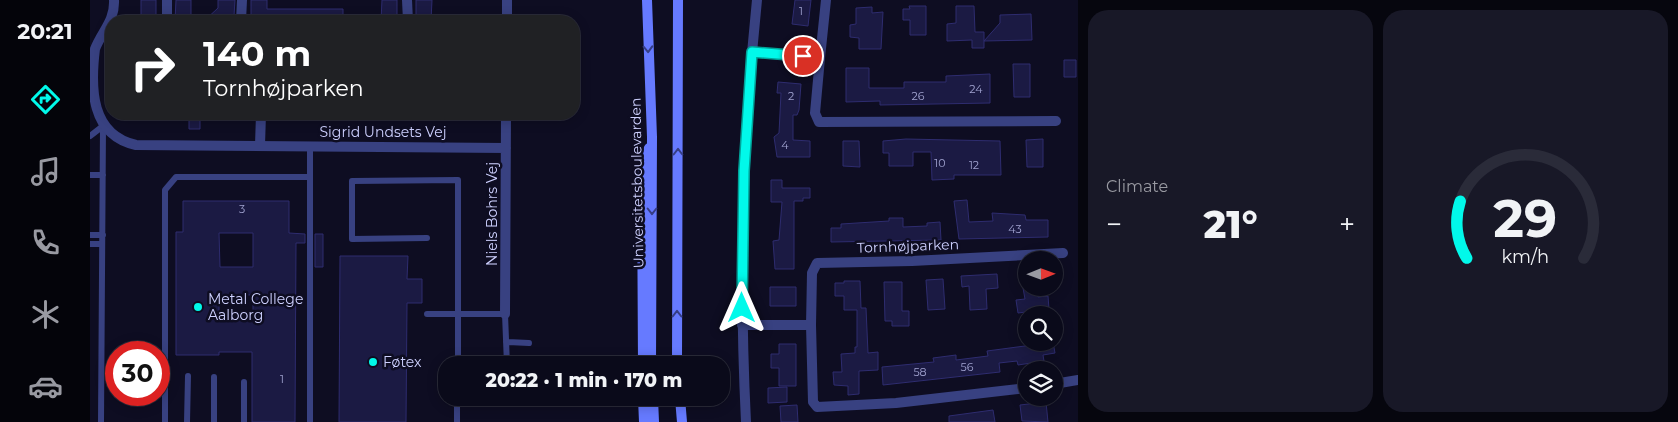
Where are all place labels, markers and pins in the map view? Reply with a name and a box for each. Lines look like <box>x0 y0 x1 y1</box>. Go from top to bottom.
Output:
pin <box>782 35 824 77</box>
place label: Metal College Aalborg <box>208 290 303 324</box>
marker: Metal College Aalborg <box>192 301 204 313</box>
place label: Føtex <box>383 353 422 371</box>
marker: Føtex <box>367 356 379 368</box>

